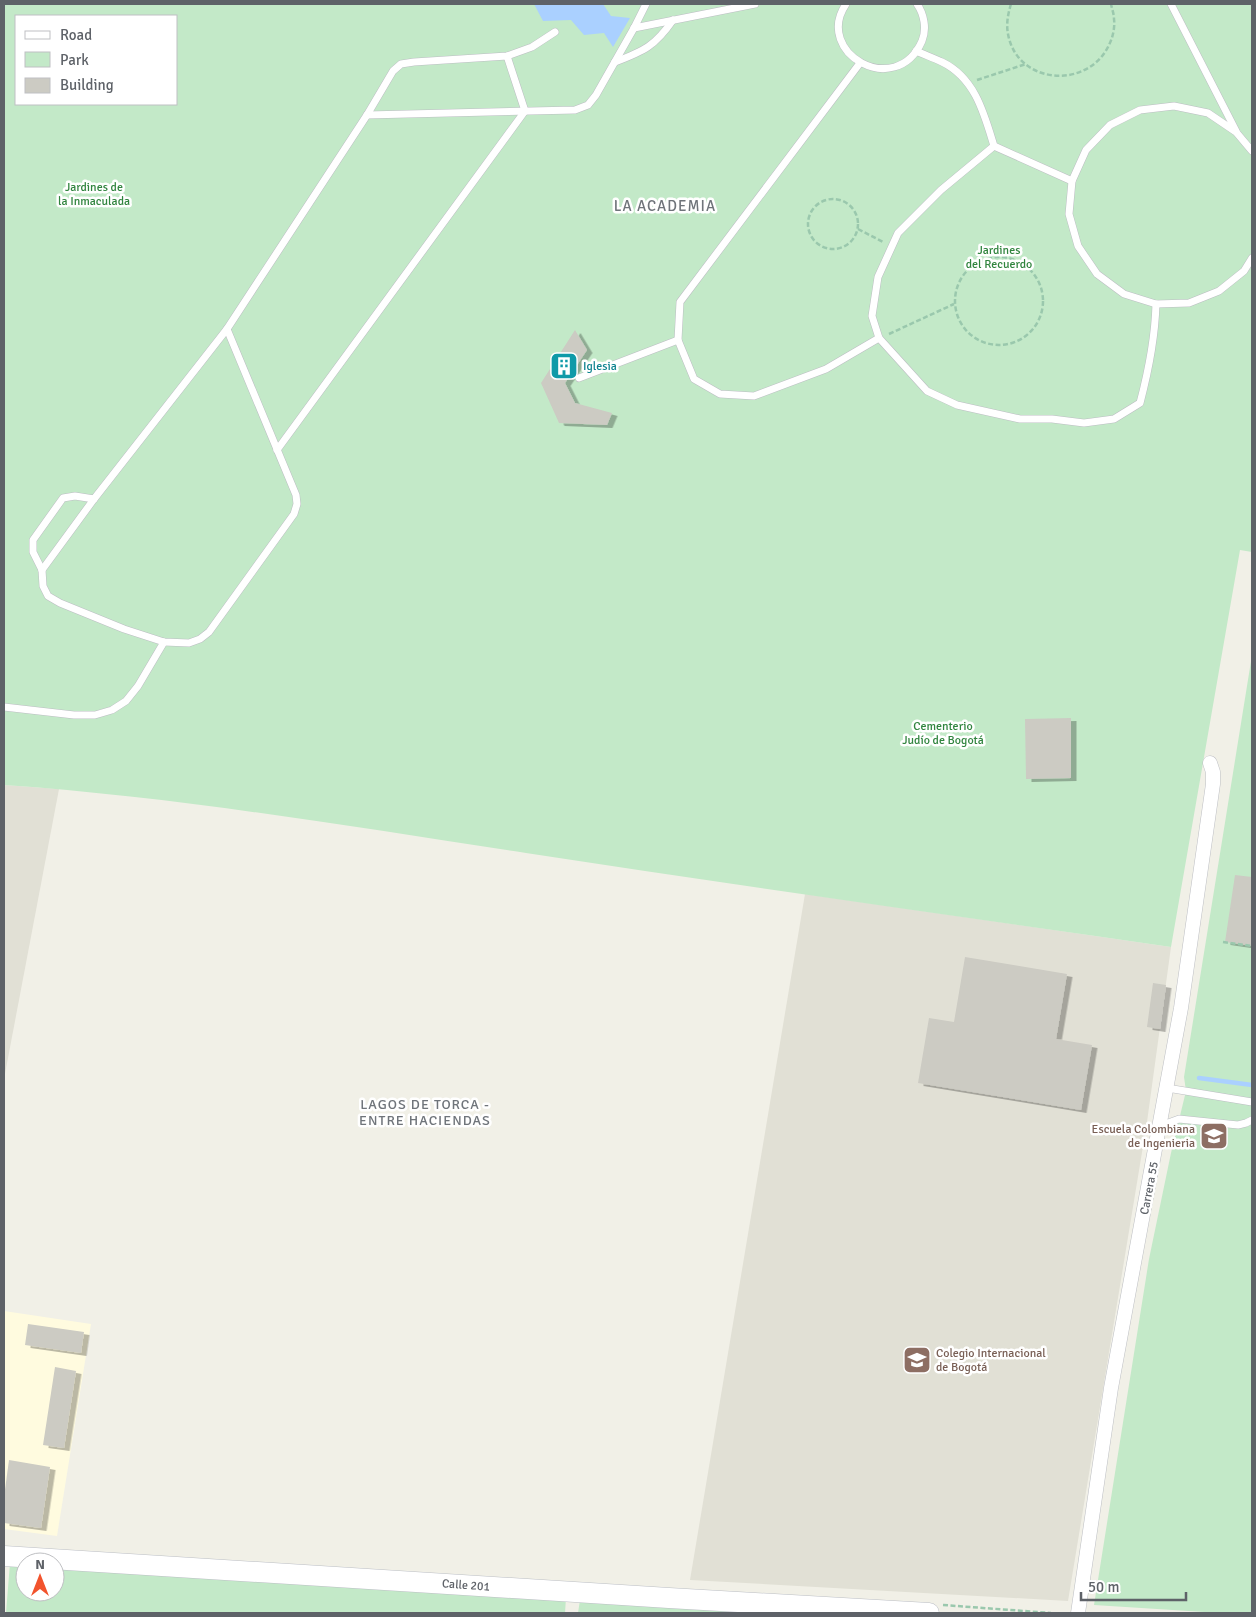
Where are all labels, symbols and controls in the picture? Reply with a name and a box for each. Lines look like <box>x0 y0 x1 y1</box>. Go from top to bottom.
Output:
legend <box>15 15 178 105</box>
text: Road <box>60 26 92 44</box>
text: Park <box>60 51 89 69</box>
text: Building <box>60 76 114 94</box>
park label: Jardines de la Inmaculada <box>58 180 130 209</box>
district label: LA ACADEMIA <box>614 197 716 215</box>
park label: Jardines del Recuerdo <box>966 243 1032 272</box>
building icon: Iglesia <box>549 351 579 381</box>
place label: Iglesia <box>583 359 617 374</box>
park label: Cementerio Judío de Bogotá <box>902 719 984 748</box>
district label: LAGOS DE TORCA - ENTRE HACIENDAS <box>359 1096 491 1129</box>
school or university icon: Escuela Colombiana de Ingenieria <box>1199 1121 1229 1151</box>
place label: Escuela Colombiana de Ingenieria <box>1092 1122 1195 1151</box>
street label: Carrera 55 <box>1137 1160 1162 1216</box>
school or university icon: Colegio Internacional de Bogotá <box>902 1345 932 1375</box>
place label: Colegio Internacional de Bogotá <box>936 1346 1046 1375</box>
north arrow <box>15 1552 65 1602</box>
text: N <box>35 1556 45 1573</box>
scale bar <box>1081 1570 1186 1602</box>
street label: Calle 201 <box>441 1576 490 1595</box>
text: 50 m <box>1088 1578 1119 1596</box>

